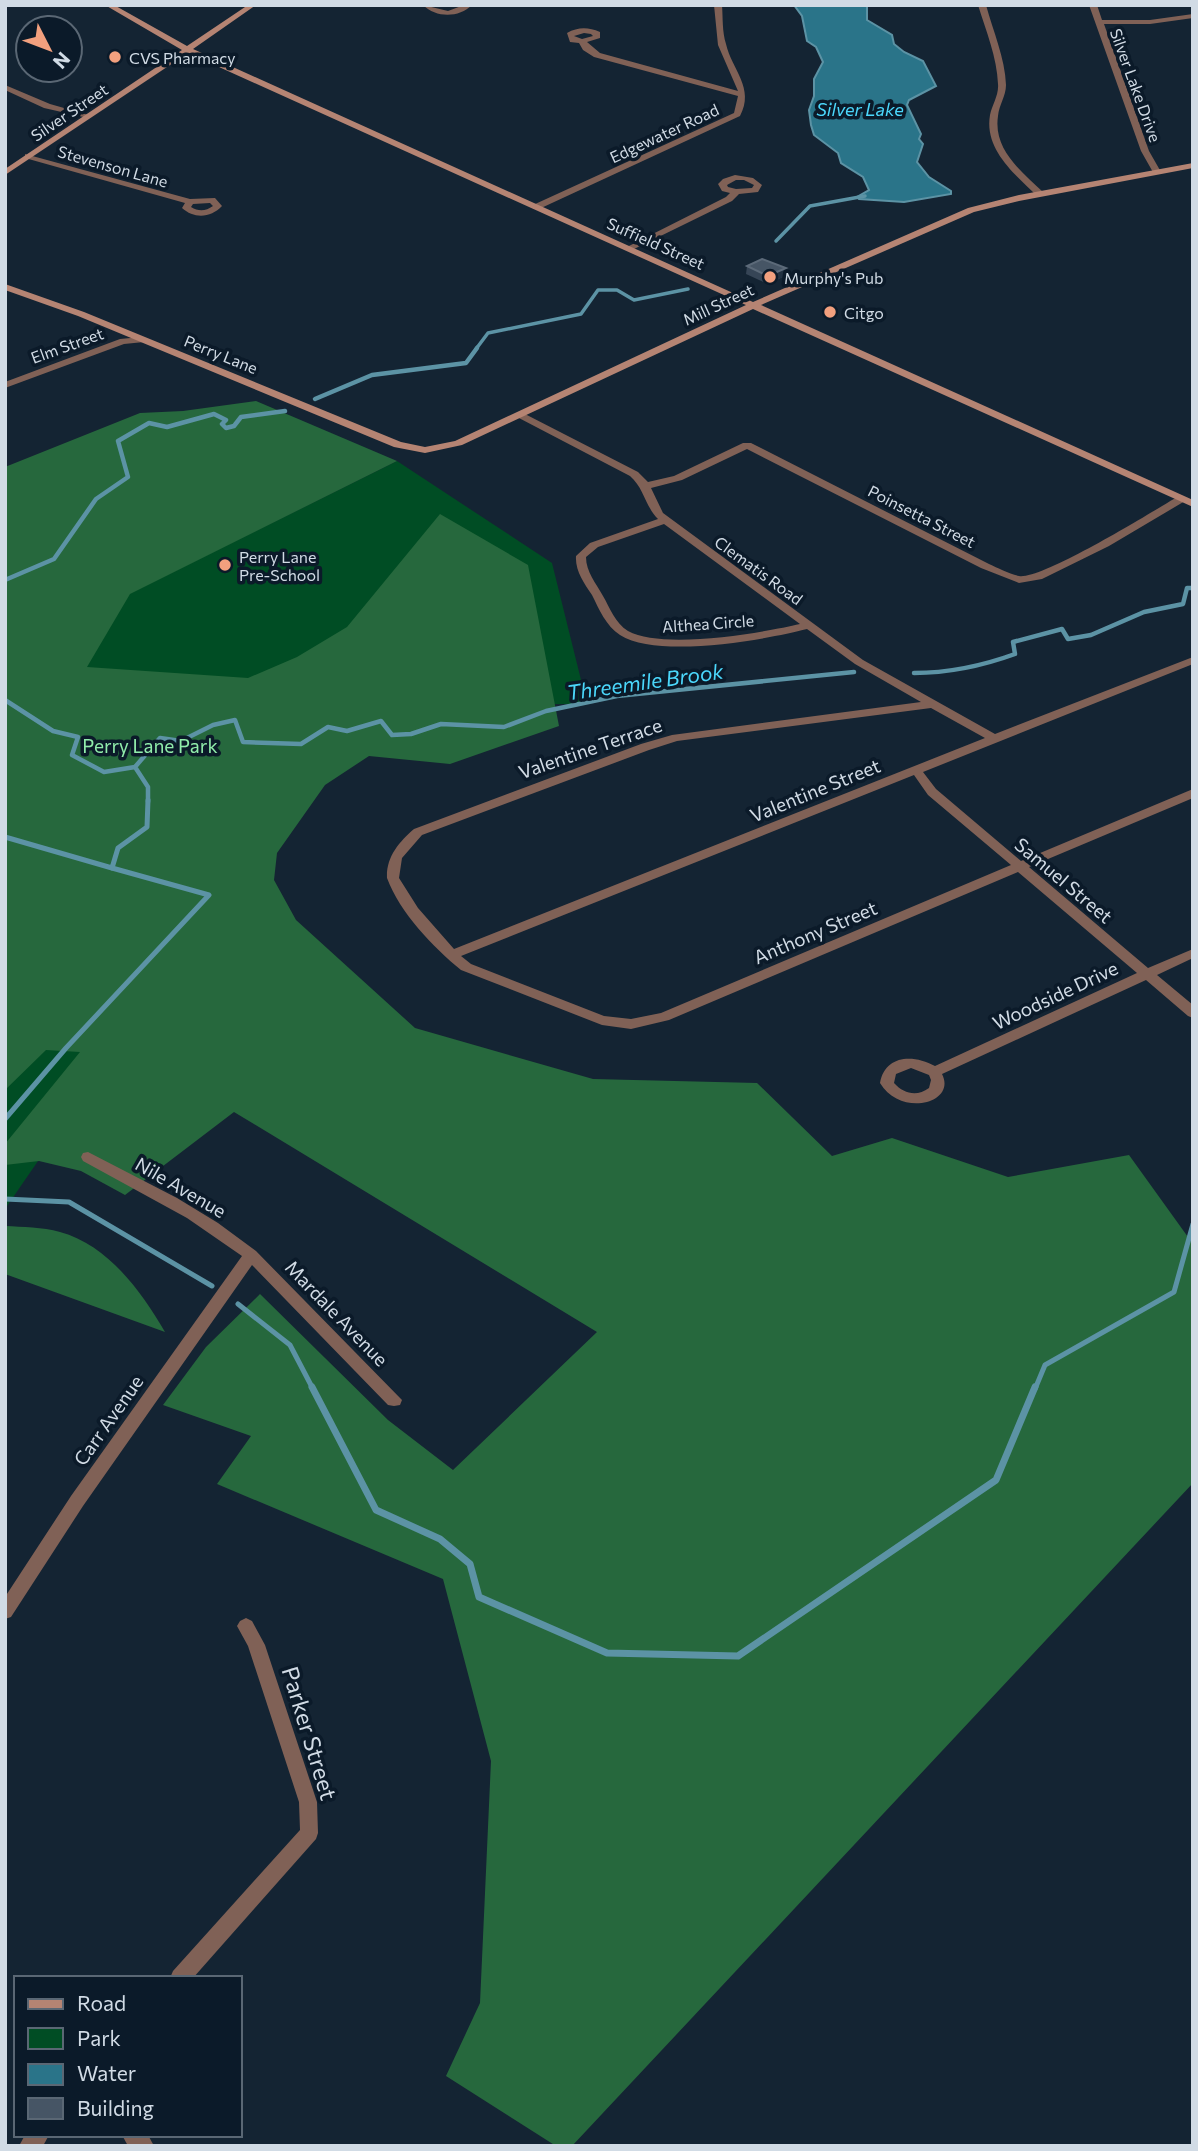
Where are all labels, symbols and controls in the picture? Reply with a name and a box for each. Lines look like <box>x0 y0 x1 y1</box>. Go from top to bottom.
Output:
north arrow <box>14 14 84 84</box>
street label: Silver Lake Drive <box>1107 26 1165 144</box>
text: N <box>49 48 75 74</box>
place label: CVS Pharmacy <box>129 48 236 67</box>
marker: CVS Pharmacy <box>107 49 123 65</box>
street label: Silver Street <box>27 79 111 145</box>
water label: Silver Lake <box>816 98 904 120</box>
street label: Edgewater Road <box>606 99 722 167</box>
street label: Stevenson Lane <box>56 141 170 191</box>
street label: Suffield Street <box>604 213 708 273</box>
place label: Murphy's Pub <box>784 268 883 287</box>
marker: Murphy's Pub <box>762 269 778 285</box>
street label: Mill Street <box>680 279 757 329</box>
place label: Citgo <box>844 303 884 322</box>
marker: Citgo <box>822 304 838 320</box>
street label: Elm Street <box>28 323 106 367</box>
street label: Perry Lane <box>182 331 260 377</box>
street label: Poinsetta Street <box>865 481 979 551</box>
street label: Clematis Road <box>711 532 807 608</box>
place label: Perry Lane Pre-School <box>239 547 320 584</box>
marker: Perry Lane Pre-School <box>217 557 233 573</box>
street label: Althea Circle <box>661 610 755 636</box>
water label: Threemile Brook <box>565 658 726 704</box>
street label: Valentine Terrace <box>515 713 665 783</box>
park label: Perry Lane Park <box>82 734 218 757</box>
street label: Valentine Street <box>746 753 884 827</box>
street label: Samuel Street <box>1010 832 1118 928</box>
street label: Anthony Street <box>750 896 880 968</box>
street label: Woodside Drive <box>989 956 1121 1034</box>
street label: Nile Avenue <box>131 1152 231 1222</box>
street label: Mardale Avenue <box>281 1255 393 1371</box>
street label: Carr Avenue <box>68 1370 148 1470</box>
street label: Parker Street <box>276 1663 344 1803</box>
legend <box>14 1976 242 2137</box>
text: Road <box>77 1990 126 2015</box>
text: Park <box>77 2025 121 2050</box>
text: Water <box>77 2060 136 2085</box>
text: Building <box>77 2095 154 2120</box>

